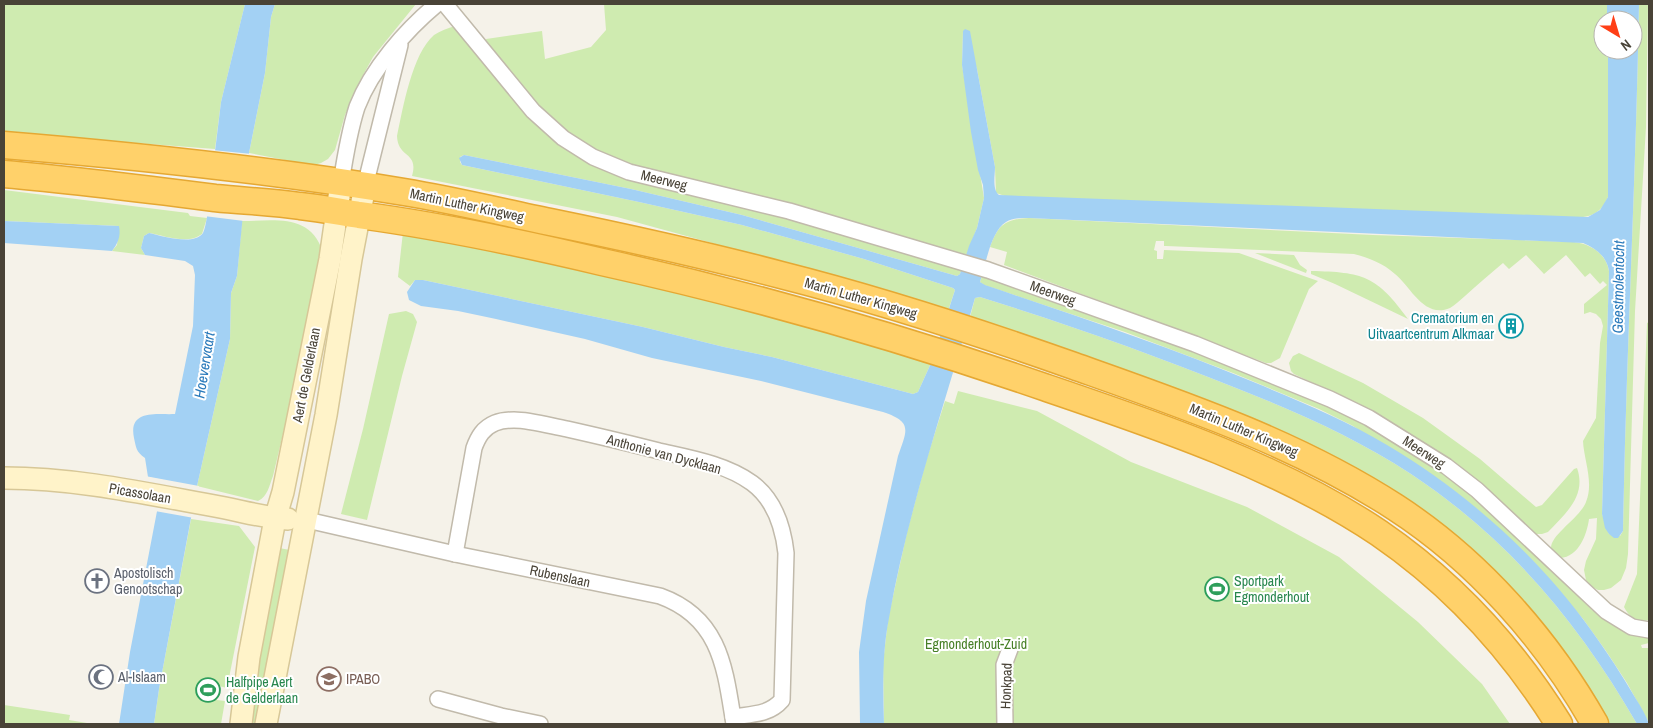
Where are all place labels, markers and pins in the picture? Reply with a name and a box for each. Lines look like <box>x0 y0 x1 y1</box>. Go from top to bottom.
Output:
place label: Crematorium en Uitvaartcentrum Alkmaar <box>1368 309 1494 343</box>
building icon: Crematorium en Uitvaartcentrum Alkmaar <box>1498 313 1524 339</box>
place label: Apostolisch Genootschap <box>113 564 182 598</box>
church icon: Apostolisch Genootschap <box>84 568 110 594</box>
place label: Sportpark Egmonderhout <box>1234 572 1309 606</box>
sports icon: Sportpark Egmonderhout <box>1204 576 1230 602</box>
mosque icon: Al-Islaam <box>88 664 114 690</box>
school or university icon: IPABO <box>316 666 342 692</box>
place label: Al-Islaam <box>117 668 166 686</box>
place label: IPABO <box>346 670 380 688</box>
place label: Halfpipe Aert de Gelderlaan <box>226 673 298 707</box>
sports icon: Halfpipe Aert de Gelderlaan <box>195 677 221 703</box>

